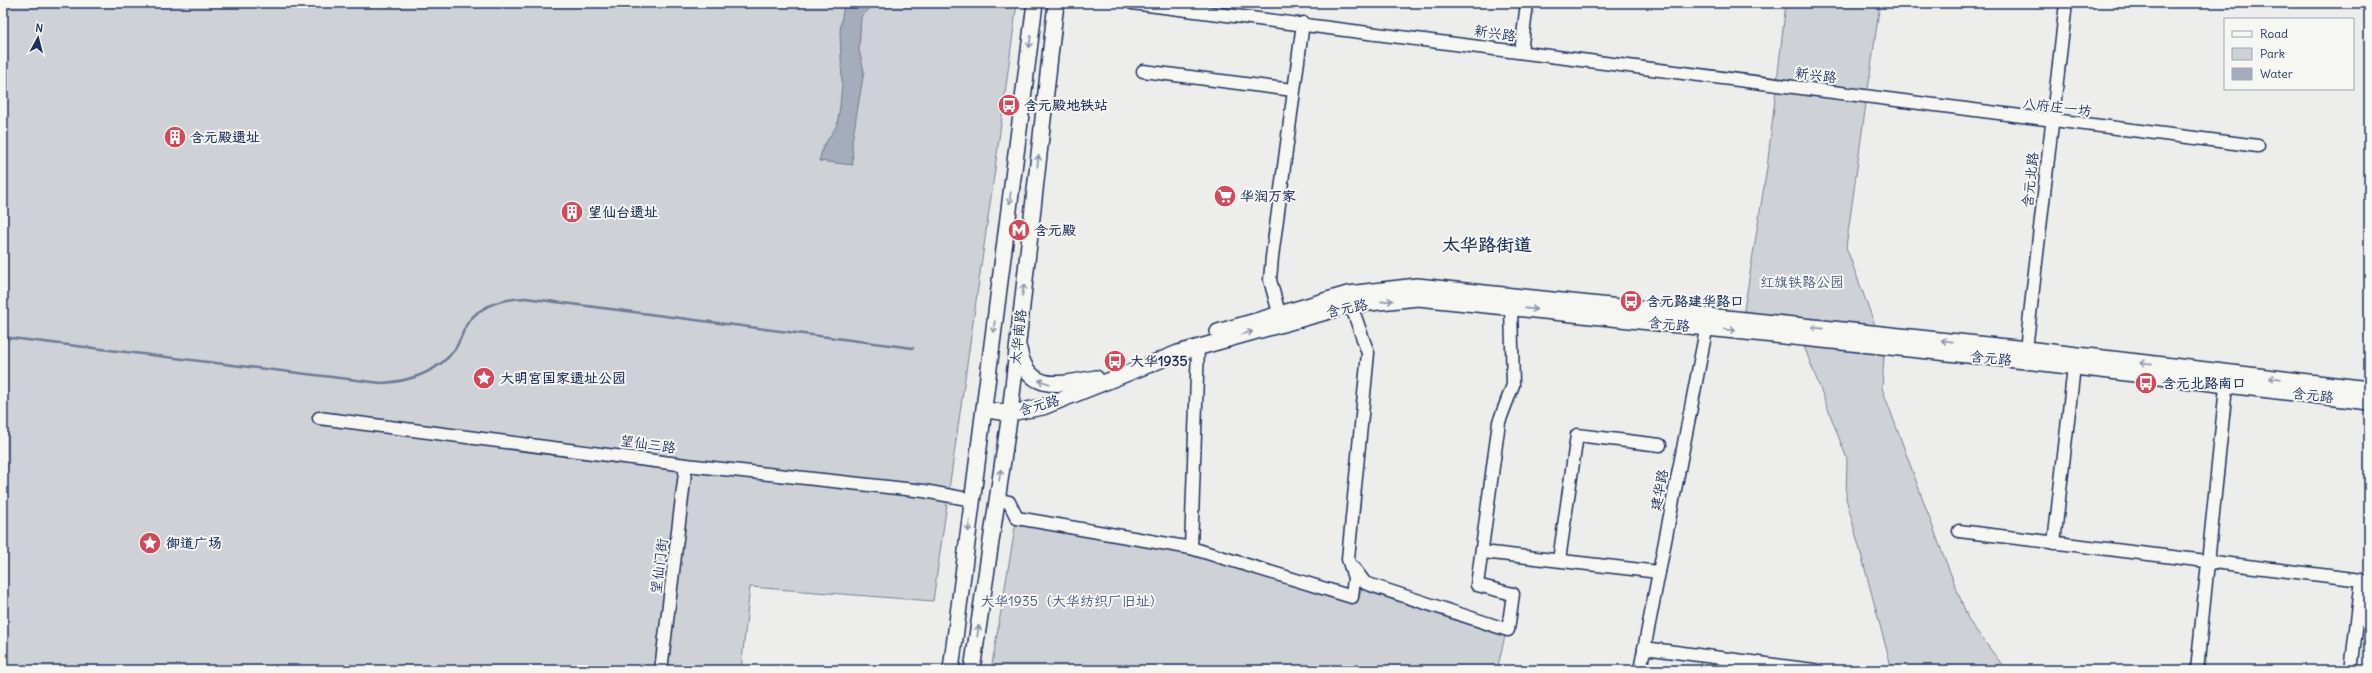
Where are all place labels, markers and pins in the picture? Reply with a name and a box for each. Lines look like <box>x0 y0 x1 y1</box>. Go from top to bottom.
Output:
bus stop icon: 含元殿地铁站 <box>996 92 1022 118</box>
place label: 含元殿地铁站 <box>1024 96 1108 114</box>
building icon: 含元殿遗址 <box>162 124 188 150</box>
place label: 含元殿遗址 <box>190 128 260 146</box>
supermarket icon: 华润万家 <box>1212 183 1238 209</box>
place label: 华润万家 <box>1240 187 1296 205</box>
building icon: 望仙台遗址 <box>559 199 585 225</box>
place label: 望仙台遗址 <box>588 203 658 221</box>
metro station icon: 含元殿 <box>1006 217 1032 243</box>
place label: 含元殿 <box>1034 221 1076 239</box>
bus stop icon: 含元路建华路口 <box>1618 288 1644 314</box>
place label: 含元路建华路口 <box>1646 292 1744 310</box>
bus stop icon: 大华1935 <box>1102 348 1128 374</box>
place label: 大华1935 <box>1130 352 1188 370</box>
place icon: 大明宫国家遗址公园 <box>471 365 497 391</box>
place label: 大明宫国家遗址公园 <box>500 369 626 387</box>
bus stop icon: 含元北路南口 <box>2133 370 2159 396</box>
place label: 含元北路南口 <box>2162 374 2246 392</box>
place icon: 御道广场 <box>137 530 163 556</box>
place label: 御道广场 <box>166 534 222 552</box>

